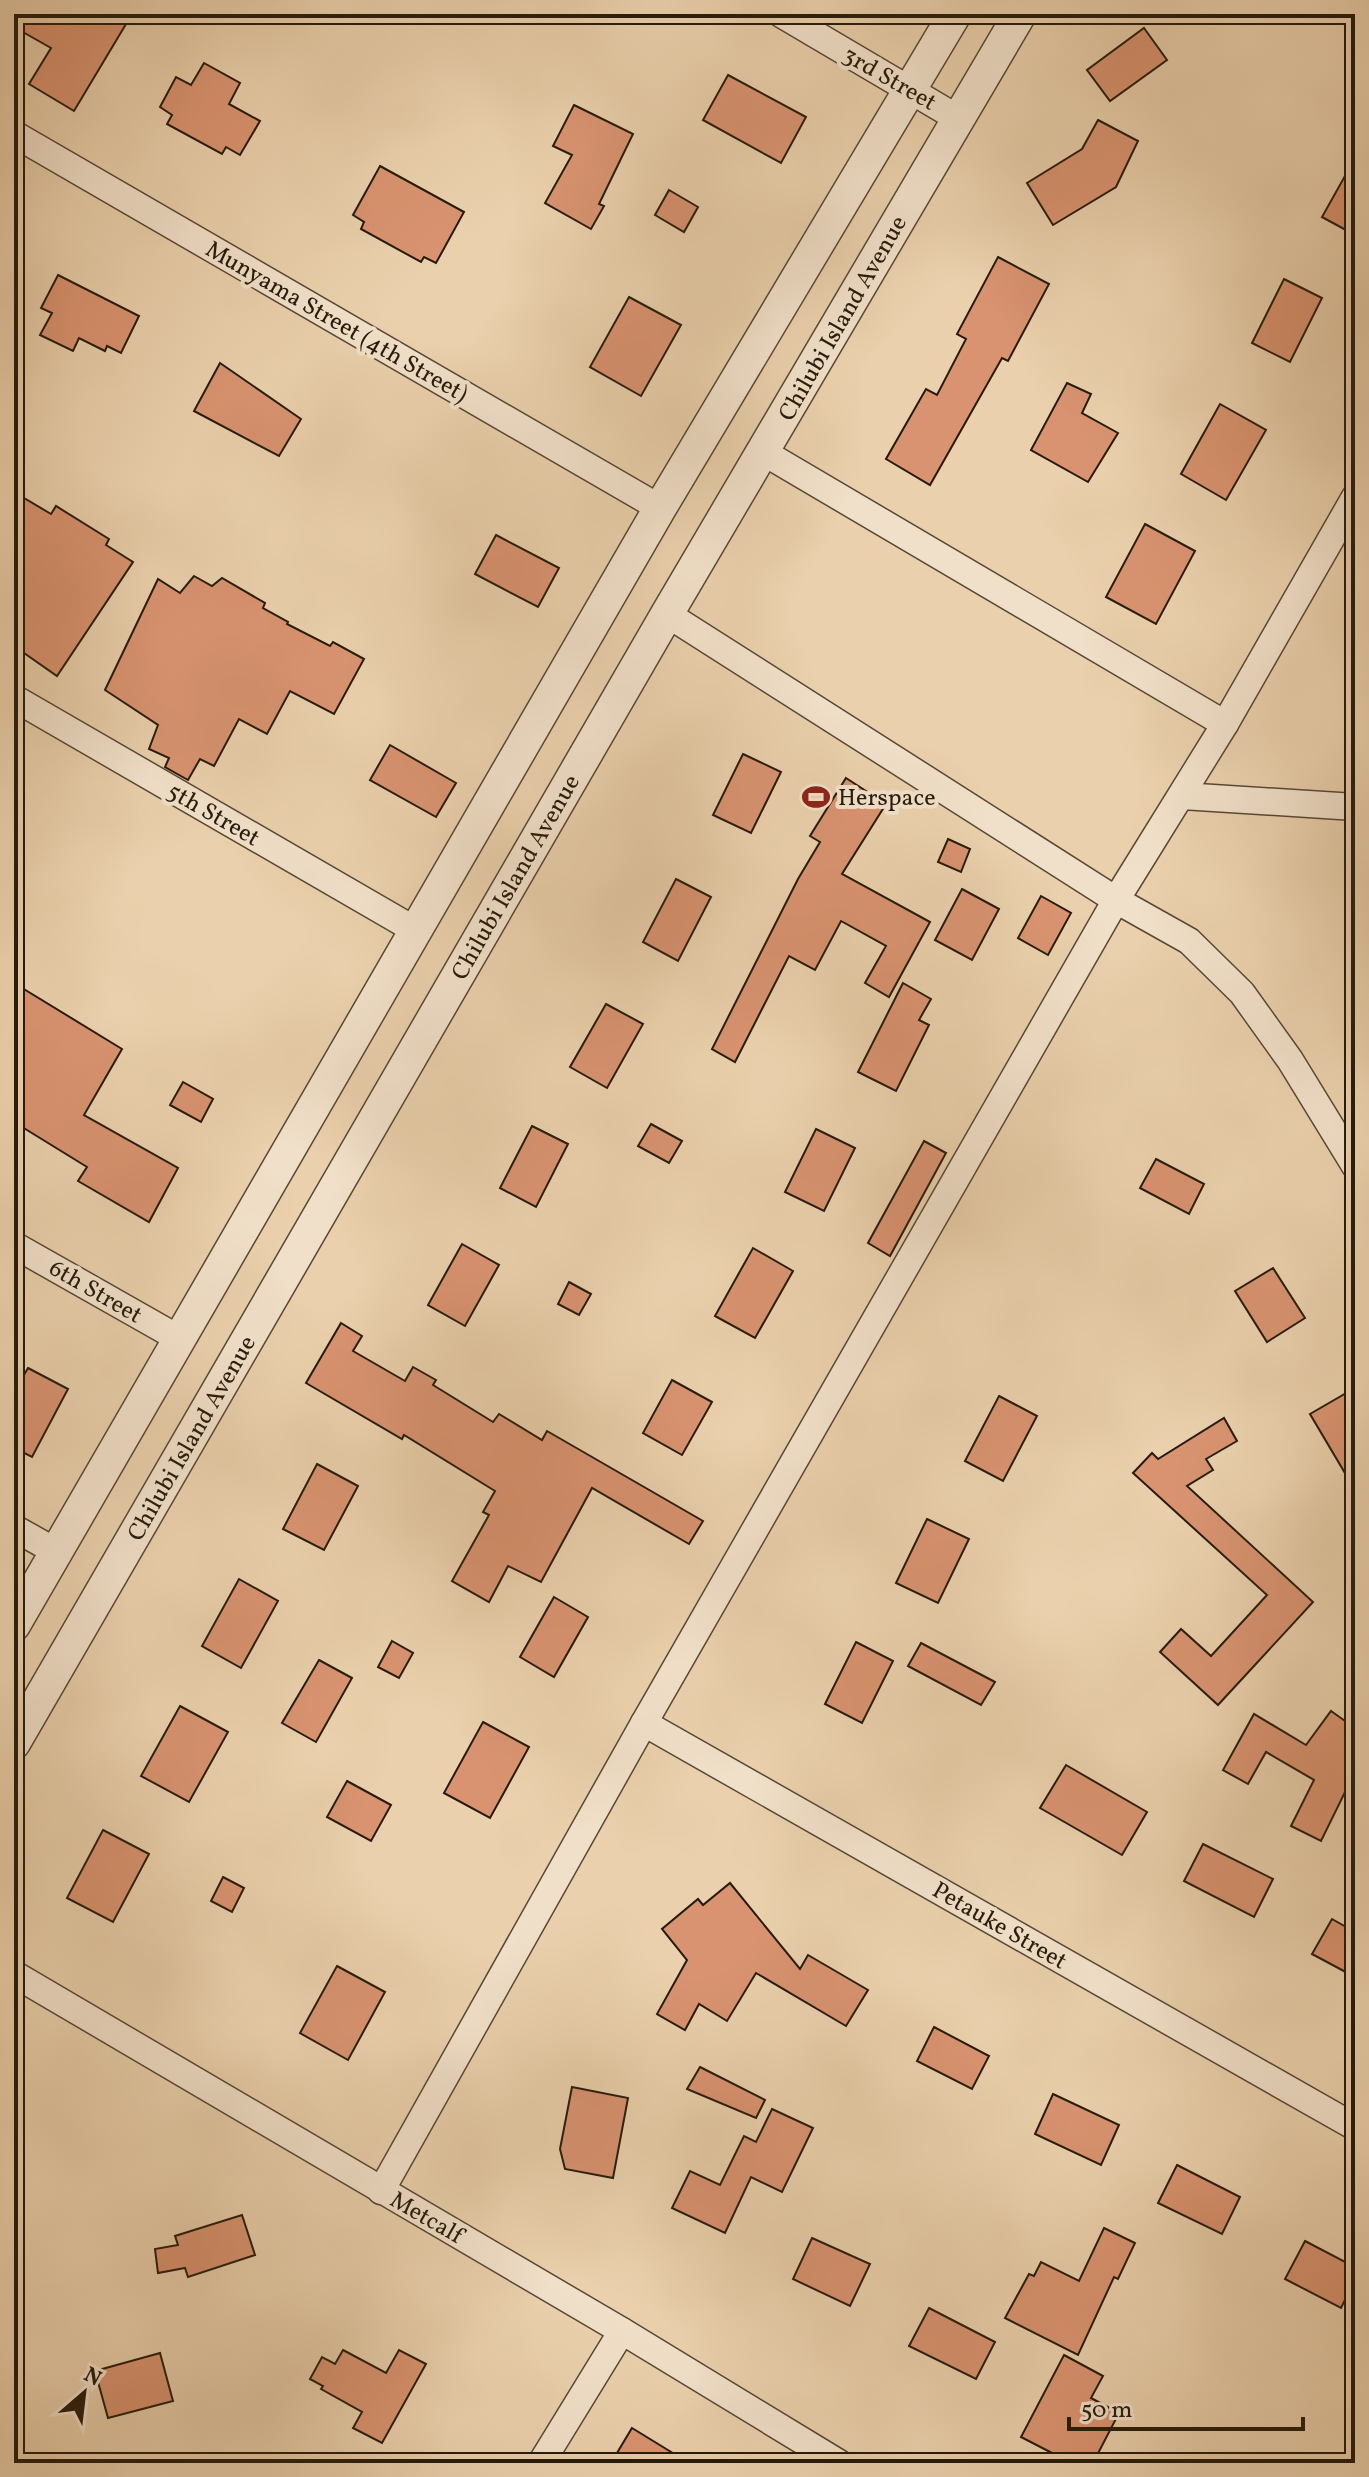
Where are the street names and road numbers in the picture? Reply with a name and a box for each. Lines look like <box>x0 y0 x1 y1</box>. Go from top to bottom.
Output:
street label: 3rd Street <box>836 39 942 120</box>
street label: Chilubi Island Avenue <box>771 210 916 428</box>
street label: Munyama Street (4th Street) <box>198 233 474 412</box>
street label: Chilubi Island Avenue <box>444 769 589 987</box>
street label: 5th Street <box>160 776 266 856</box>
street label: 6th Street <box>42 1252 148 1333</box>
street label: Chilubi Island Avenue <box>120 1330 265 1548</box>
street label: Petauke Street <box>925 1874 1073 1979</box>
street label: Metcalf <box>383 2184 471 2255</box>

